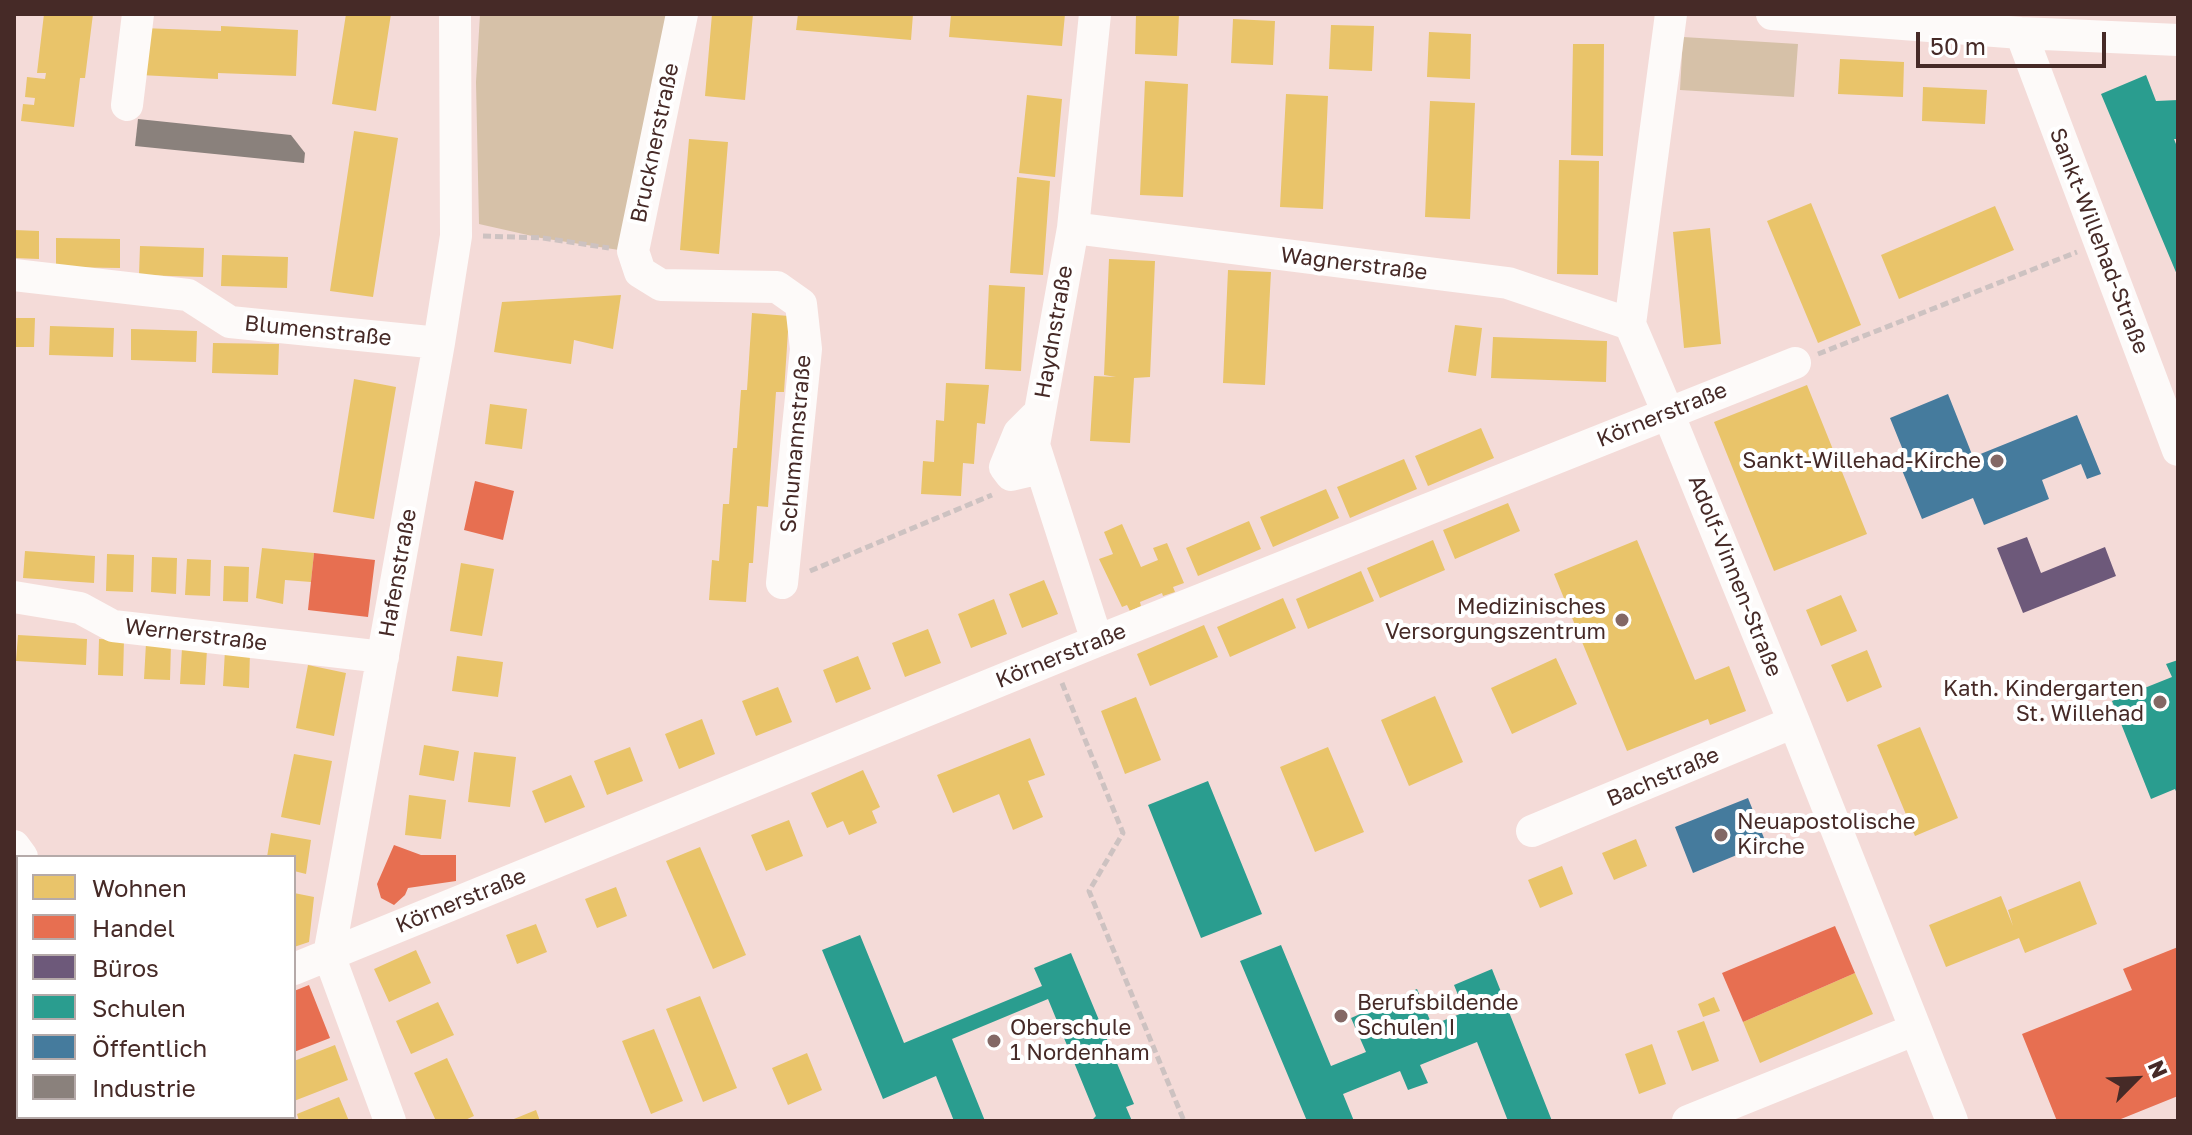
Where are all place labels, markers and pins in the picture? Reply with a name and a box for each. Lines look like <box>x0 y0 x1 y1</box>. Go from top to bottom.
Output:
place label: Sankt-Willehad-Kirche <box>1742 448 1981 474</box>
marker: Sankt-Willehad-Kirche <box>1988 452 2006 470</box>
place label: Medizinisches Versorgungszentrum <box>1385 594 1606 646</box>
marker: Medizinisches Versorgungszentrum <box>1613 611 1631 629</box>
place label: Kath. Kindergarten St. Willehad <box>1943 676 2144 728</box>
marker: Kath. Kindergarten St. Willehad <box>2151 693 2169 711</box>
place label: Neuapostolische Kirche <box>1737 809 1915 860</box>
marker: Neuapostolische Kirche <box>1712 826 1730 844</box>
place label: Berufsbildende Schulen I <box>1357 990 1518 1042</box>
marker: Berufsbildende Schulen I <box>1332 1007 1350 1025</box>
place label: Oberschule 1 Nordenham <box>1010 1015 1150 1066</box>
marker: Oberschule 1 Nordenham <box>985 1032 1003 1050</box>

